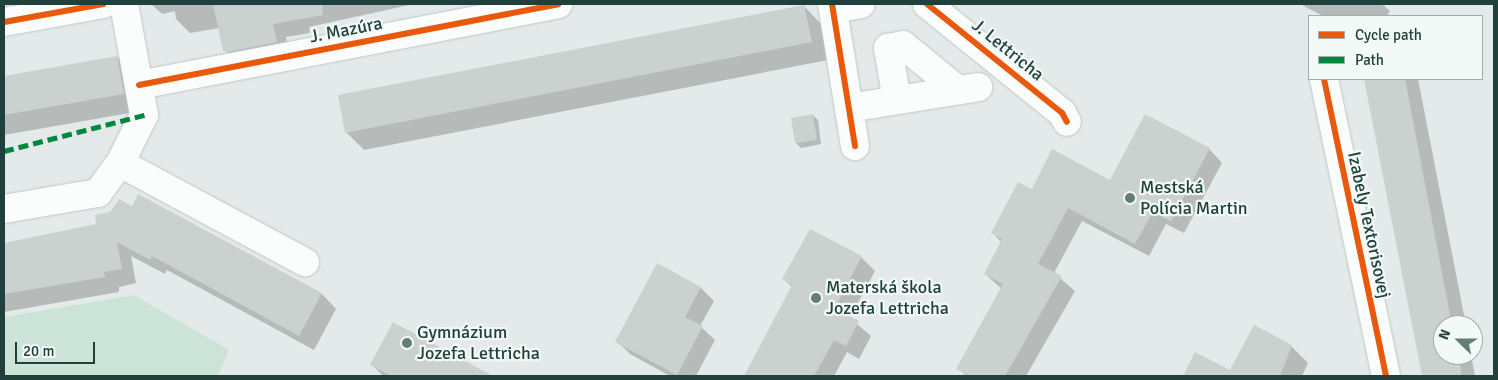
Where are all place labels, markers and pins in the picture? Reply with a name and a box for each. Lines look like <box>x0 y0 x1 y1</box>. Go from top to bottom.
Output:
place label: Mestská Polícia Martin <box>1140 177 1248 220</box>
marker: Mestská Polícia Martin <box>1124 192 1136 204</box>
place label: Materská škola Jozefa Lettricha <box>826 277 949 320</box>
marker: Materská škola Jozefa Lettricha <box>810 292 822 304</box>
place label: Gymnázium Jozefa Lettricha <box>417 322 540 364</box>
marker: Gymnázium Jozefa Lettricha <box>401 337 413 349</box>

